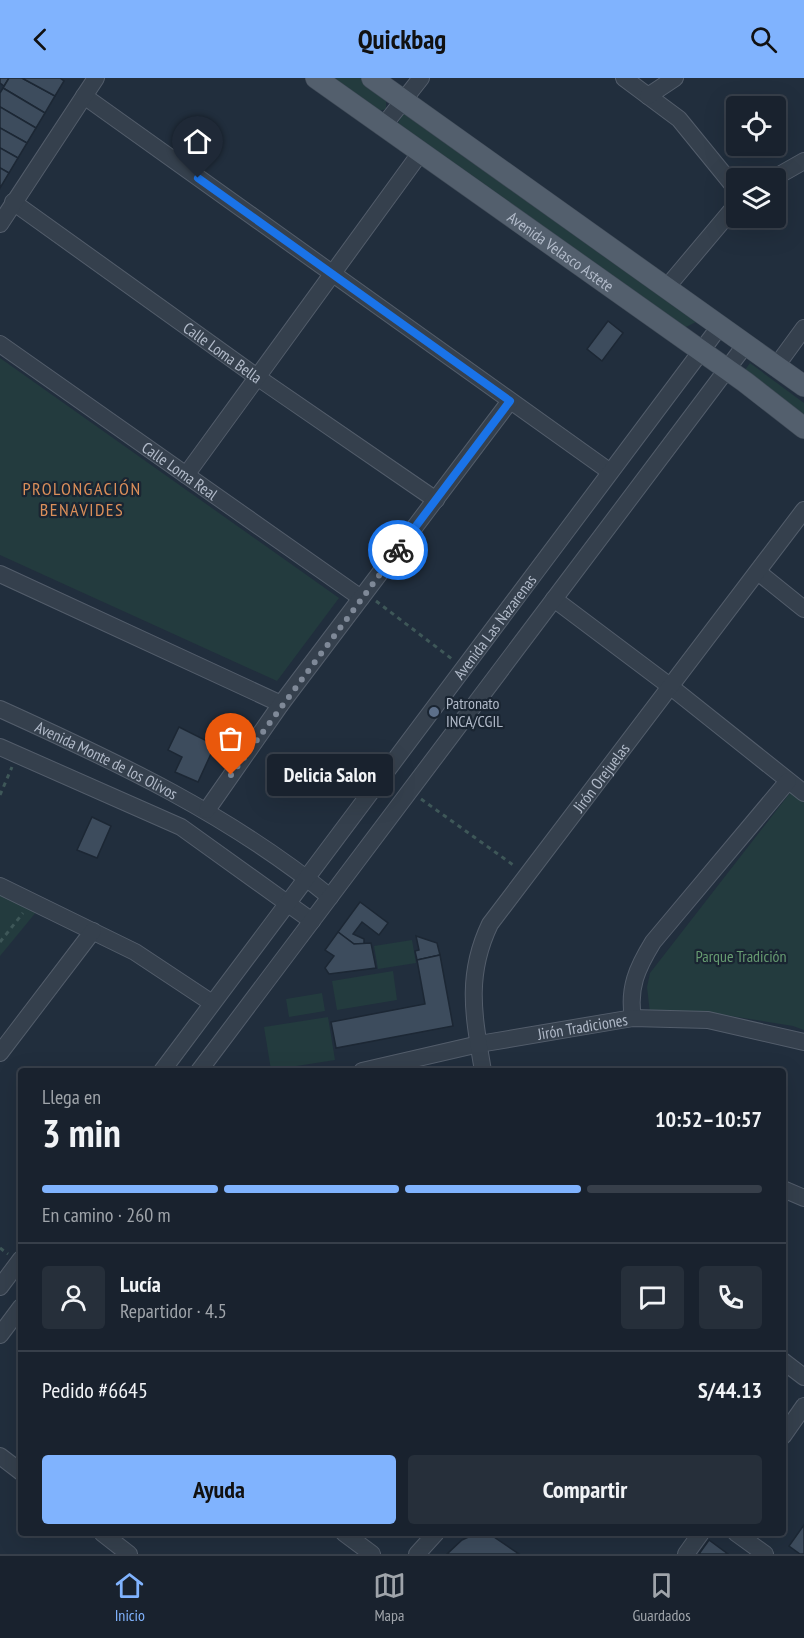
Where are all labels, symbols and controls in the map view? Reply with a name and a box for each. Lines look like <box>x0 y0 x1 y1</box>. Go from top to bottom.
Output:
text: Quickbag <box>358 22 446 56</box>
icon: back <box>24 23 57 56</box>
icon: search <box>747 23 780 56</box>
map controls <box>726 96 786 228</box>
button: locate <box>726 96 786 156</box>
pin <box>172 116 223 178</box>
icon: home <box>181 125 214 158</box>
button: layers <box>726 168 786 228</box>
street label: Avenida Velasco Astete <box>504 207 618 296</box>
street label: Calle Loma Bella <box>179 317 266 387</box>
street label: Calle Loma Real <box>138 437 222 504</box>
district label: PROLONGACIÓN BENAVIDES <box>22 477 142 521</box>
courier <box>368 520 428 580</box>
icon: bike <box>382 534 415 567</box>
street label: Avenida Las Nazarenas <box>449 570 540 683</box>
place label: Patronato INCA/CGIL <box>446 693 503 731</box>
marker: Patronato INCA/CGIL <box>427 705 441 719</box>
pin <box>205 713 256 775</box>
street label: Avenida Monte de los Olivos <box>32 716 181 804</box>
icon: bag <box>214 722 247 755</box>
street label: Jirón Orejuelas <box>568 739 634 817</box>
callout: Delicia Salon <box>267 754 393 796</box>
text: Delicia Salon <box>284 762 376 788</box>
park label: Parque Tradición <box>695 946 787 966</box>
street label: Jirón Tradiciones <box>535 1009 629 1044</box>
text: Llega en <box>42 1084 101 1110</box>
text: 10:52–10:57 <box>655 1105 762 1133</box>
text: 3 min <box>42 1107 121 1158</box>
text: En camino · 260 m <box>42 1202 171 1228</box>
button: person <box>42 1266 105 1329</box>
button: chat <box>621 1266 684 1329</box>
button: phone <box>699 1266 762 1329</box>
text: Lucía <box>120 1270 161 1298</box>
text: Repartidor · 4.5 <box>120 1298 227 1324</box>
text: Pedido #6645 <box>42 1376 148 1404</box>
text: S/44.13 <box>698 1376 762 1404</box>
button: Ayuda <box>42 1455 396 1524</box>
button: Compartir <box>408 1455 762 1524</box>
tab: Inicio <box>113 1569 146 1625</box>
tab: Mapa <box>373 1569 406 1625</box>
tab: Guardados <box>632 1569 691 1625</box>

